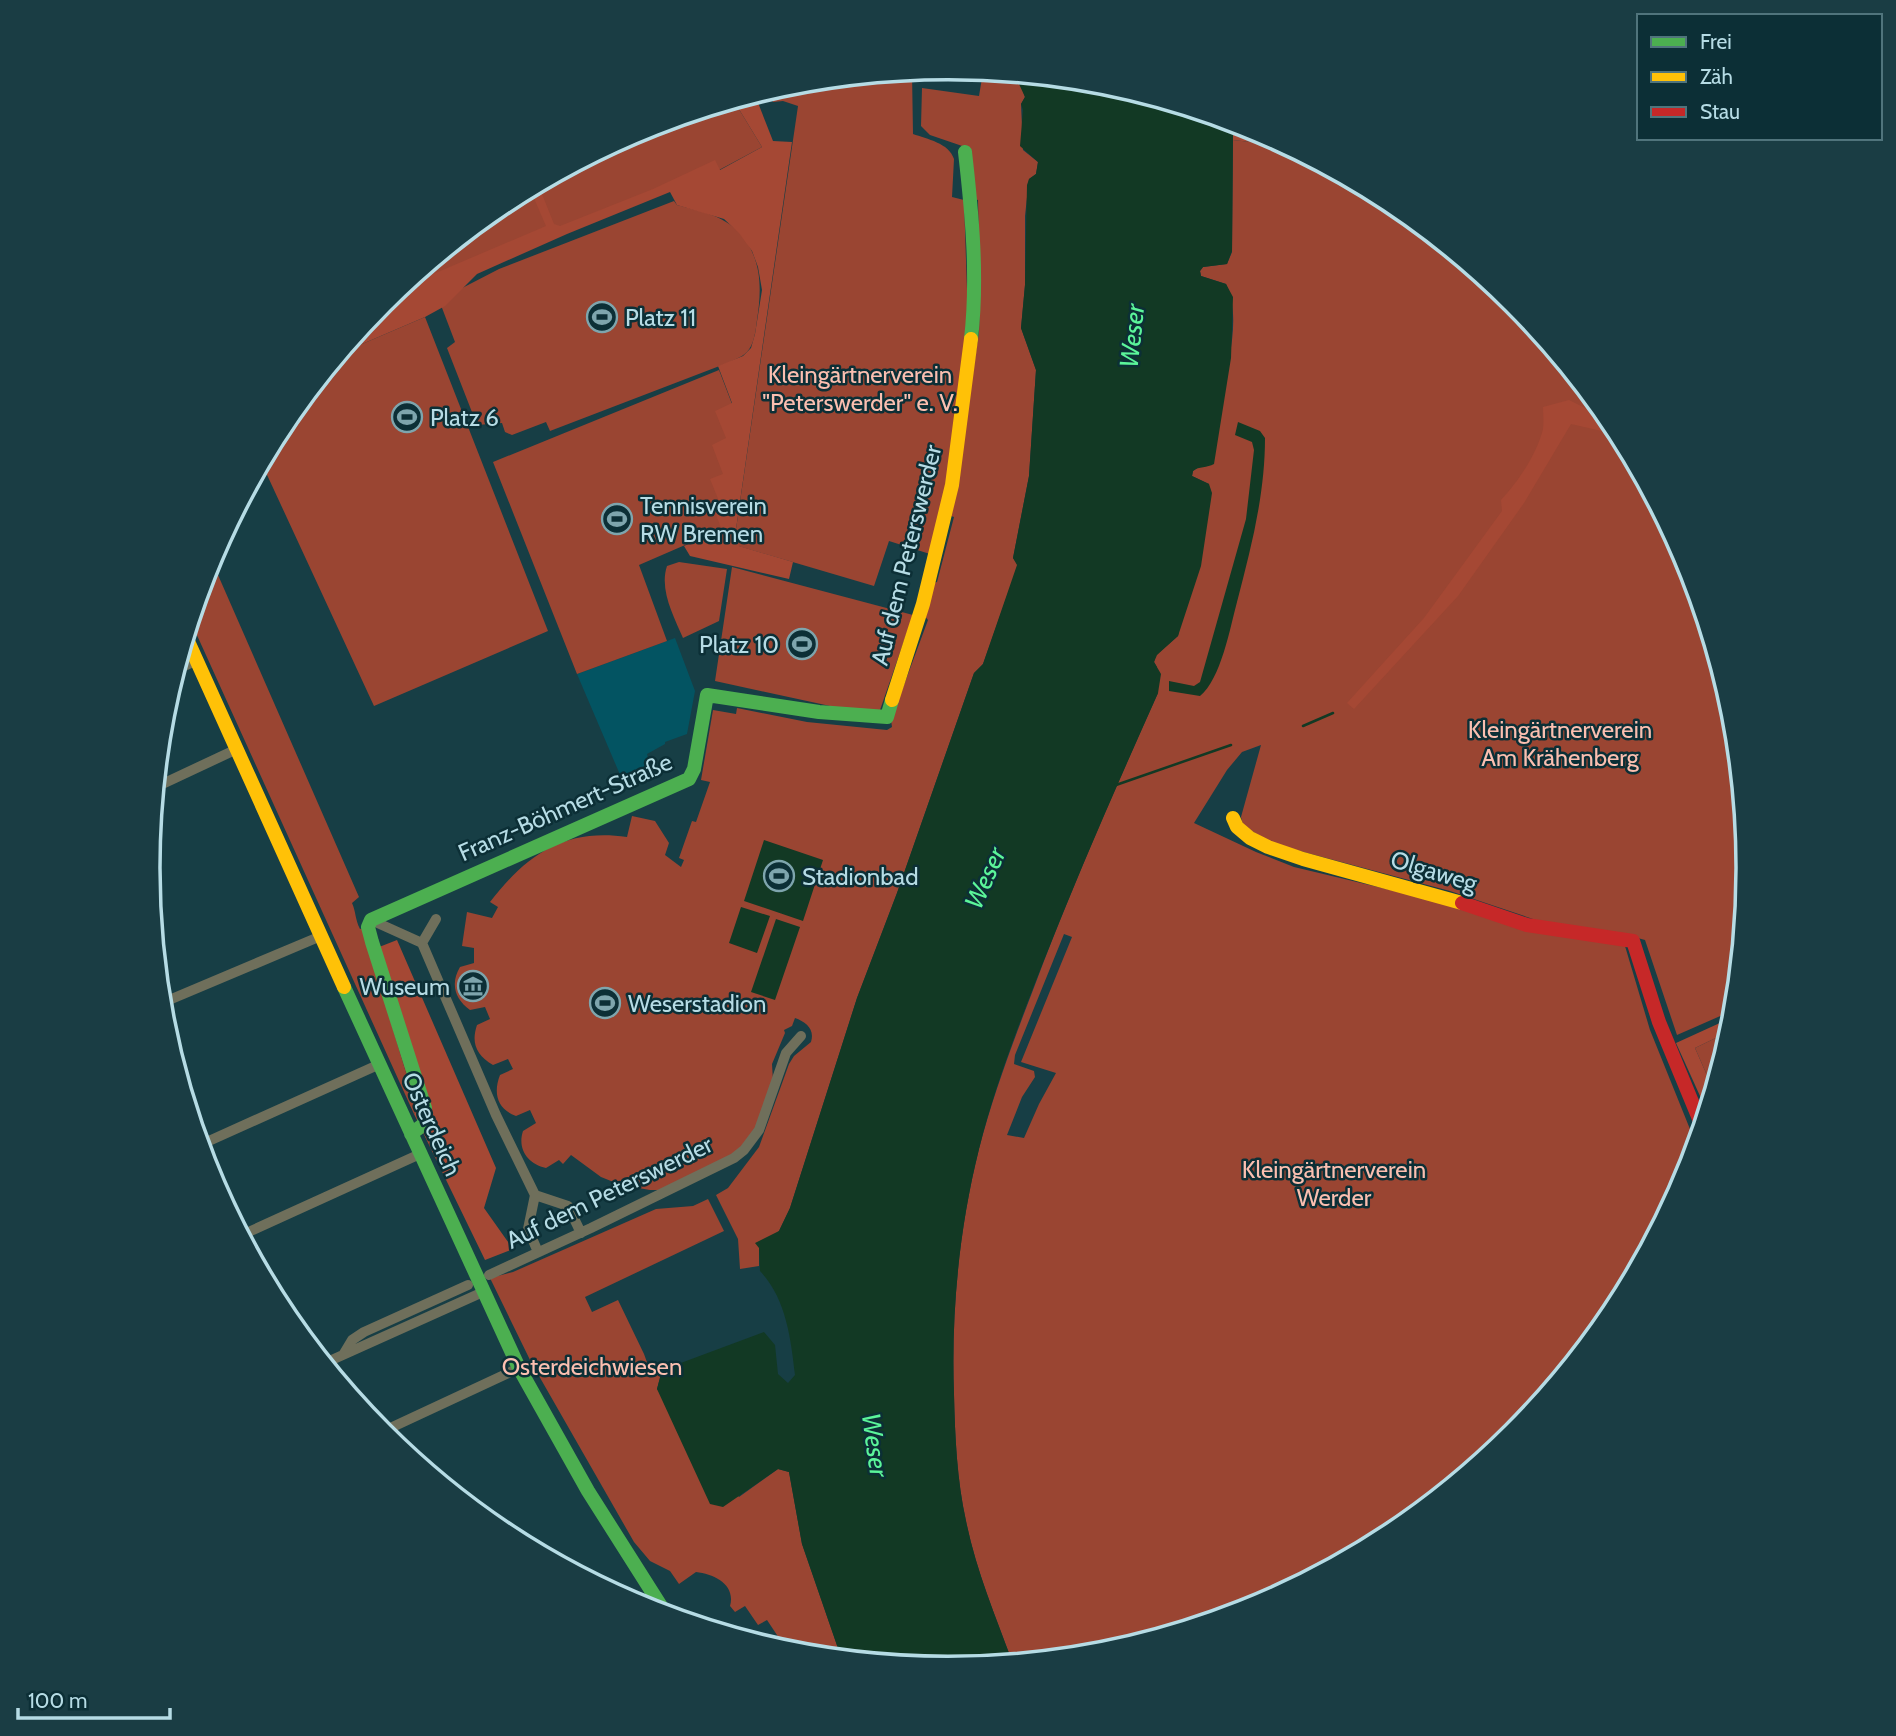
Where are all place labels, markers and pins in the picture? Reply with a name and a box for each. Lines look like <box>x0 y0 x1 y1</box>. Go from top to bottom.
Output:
sports icon: Platz 11 <box>585 300 619 334</box>
place label: Platz 11 <box>625 303 696 332</box>
sports icon: Platz 6 <box>390 400 424 434</box>
place label: Platz 6 <box>430 403 499 432</box>
place label: Tennisverein RW Bremen <box>640 491 767 548</box>
sports icon: Tennisverein RW Bremen <box>600 502 634 536</box>
sports icon: Platz 10 <box>785 627 819 661</box>
place label: Platz 10 <box>699 630 779 659</box>
sports icon: Stadionbad <box>762 859 796 893</box>
place label: Stadionbad <box>802 862 918 891</box>
museum icon: Wuseum <box>456 969 490 1003</box>
place label: Wuseum <box>360 972 450 1001</box>
sports icon: Weserstadion <box>588 986 622 1020</box>
place label: Weserstadion <box>628 989 766 1018</box>

